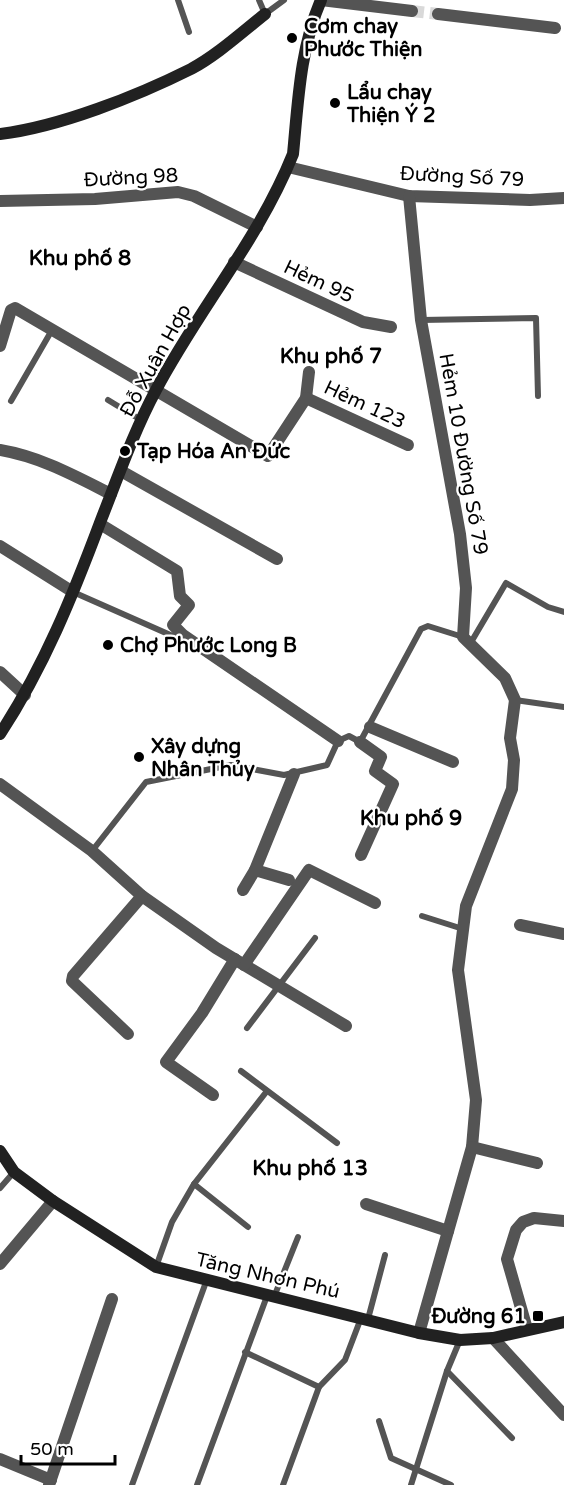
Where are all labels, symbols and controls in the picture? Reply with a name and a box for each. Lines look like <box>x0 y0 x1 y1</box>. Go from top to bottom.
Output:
place label: Cơm chay Phước Thiện <box>304 15 423 62</box>
marker: Cơm chay Phước Thiện <box>285 31 299 45</box>
place label: Lẩu chay Thiện Ý 2 <box>346 80 435 128</box>
marker: Lẩu chay Thiện Ý 2 <box>328 96 342 110</box>
street label: Đường Số 79 <box>399 162 525 192</box>
street label: Đường 98 <box>83 164 179 192</box>
district label: Khu phố 8 <box>29 246 131 271</box>
street label: Hẻm 95 <box>280 255 358 309</box>
street label: Đỗ Xuân Hợp <box>115 300 197 421</box>
district label: Khu phố 7 <box>280 344 382 369</box>
street label: Hẻm 10 Đường Số 79 <box>433 351 493 557</box>
street label: Hẻm 123 <box>320 376 409 434</box>
place label: Tạp Hóa An Đức <box>136 440 291 464</box>
marker: Tạp Hóa An Đức <box>118 444 132 458</box>
place label: Chợ Phước Long B <box>120 634 297 658</box>
marker: Chợ Phước Long B <box>101 638 115 652</box>
place label: Xây dựng Nhân Thủy <box>151 735 255 782</box>
marker: Xây dựng Nhân Thủy <box>132 750 146 764</box>
district label: Khu phố 9 <box>360 806 462 831</box>
district label: Khu phố 13 <box>252 1156 368 1181</box>
street label: Tăng Nhơn Phú <box>193 1248 342 1304</box>
place label: Đường 61 <box>430 1305 526 1329</box>
marker: Đường 61 <box>531 1309 545 1323</box>
scale bar <box>21 1428 116 1466</box>
text: 50 m <box>30 1438 74 1460</box>

